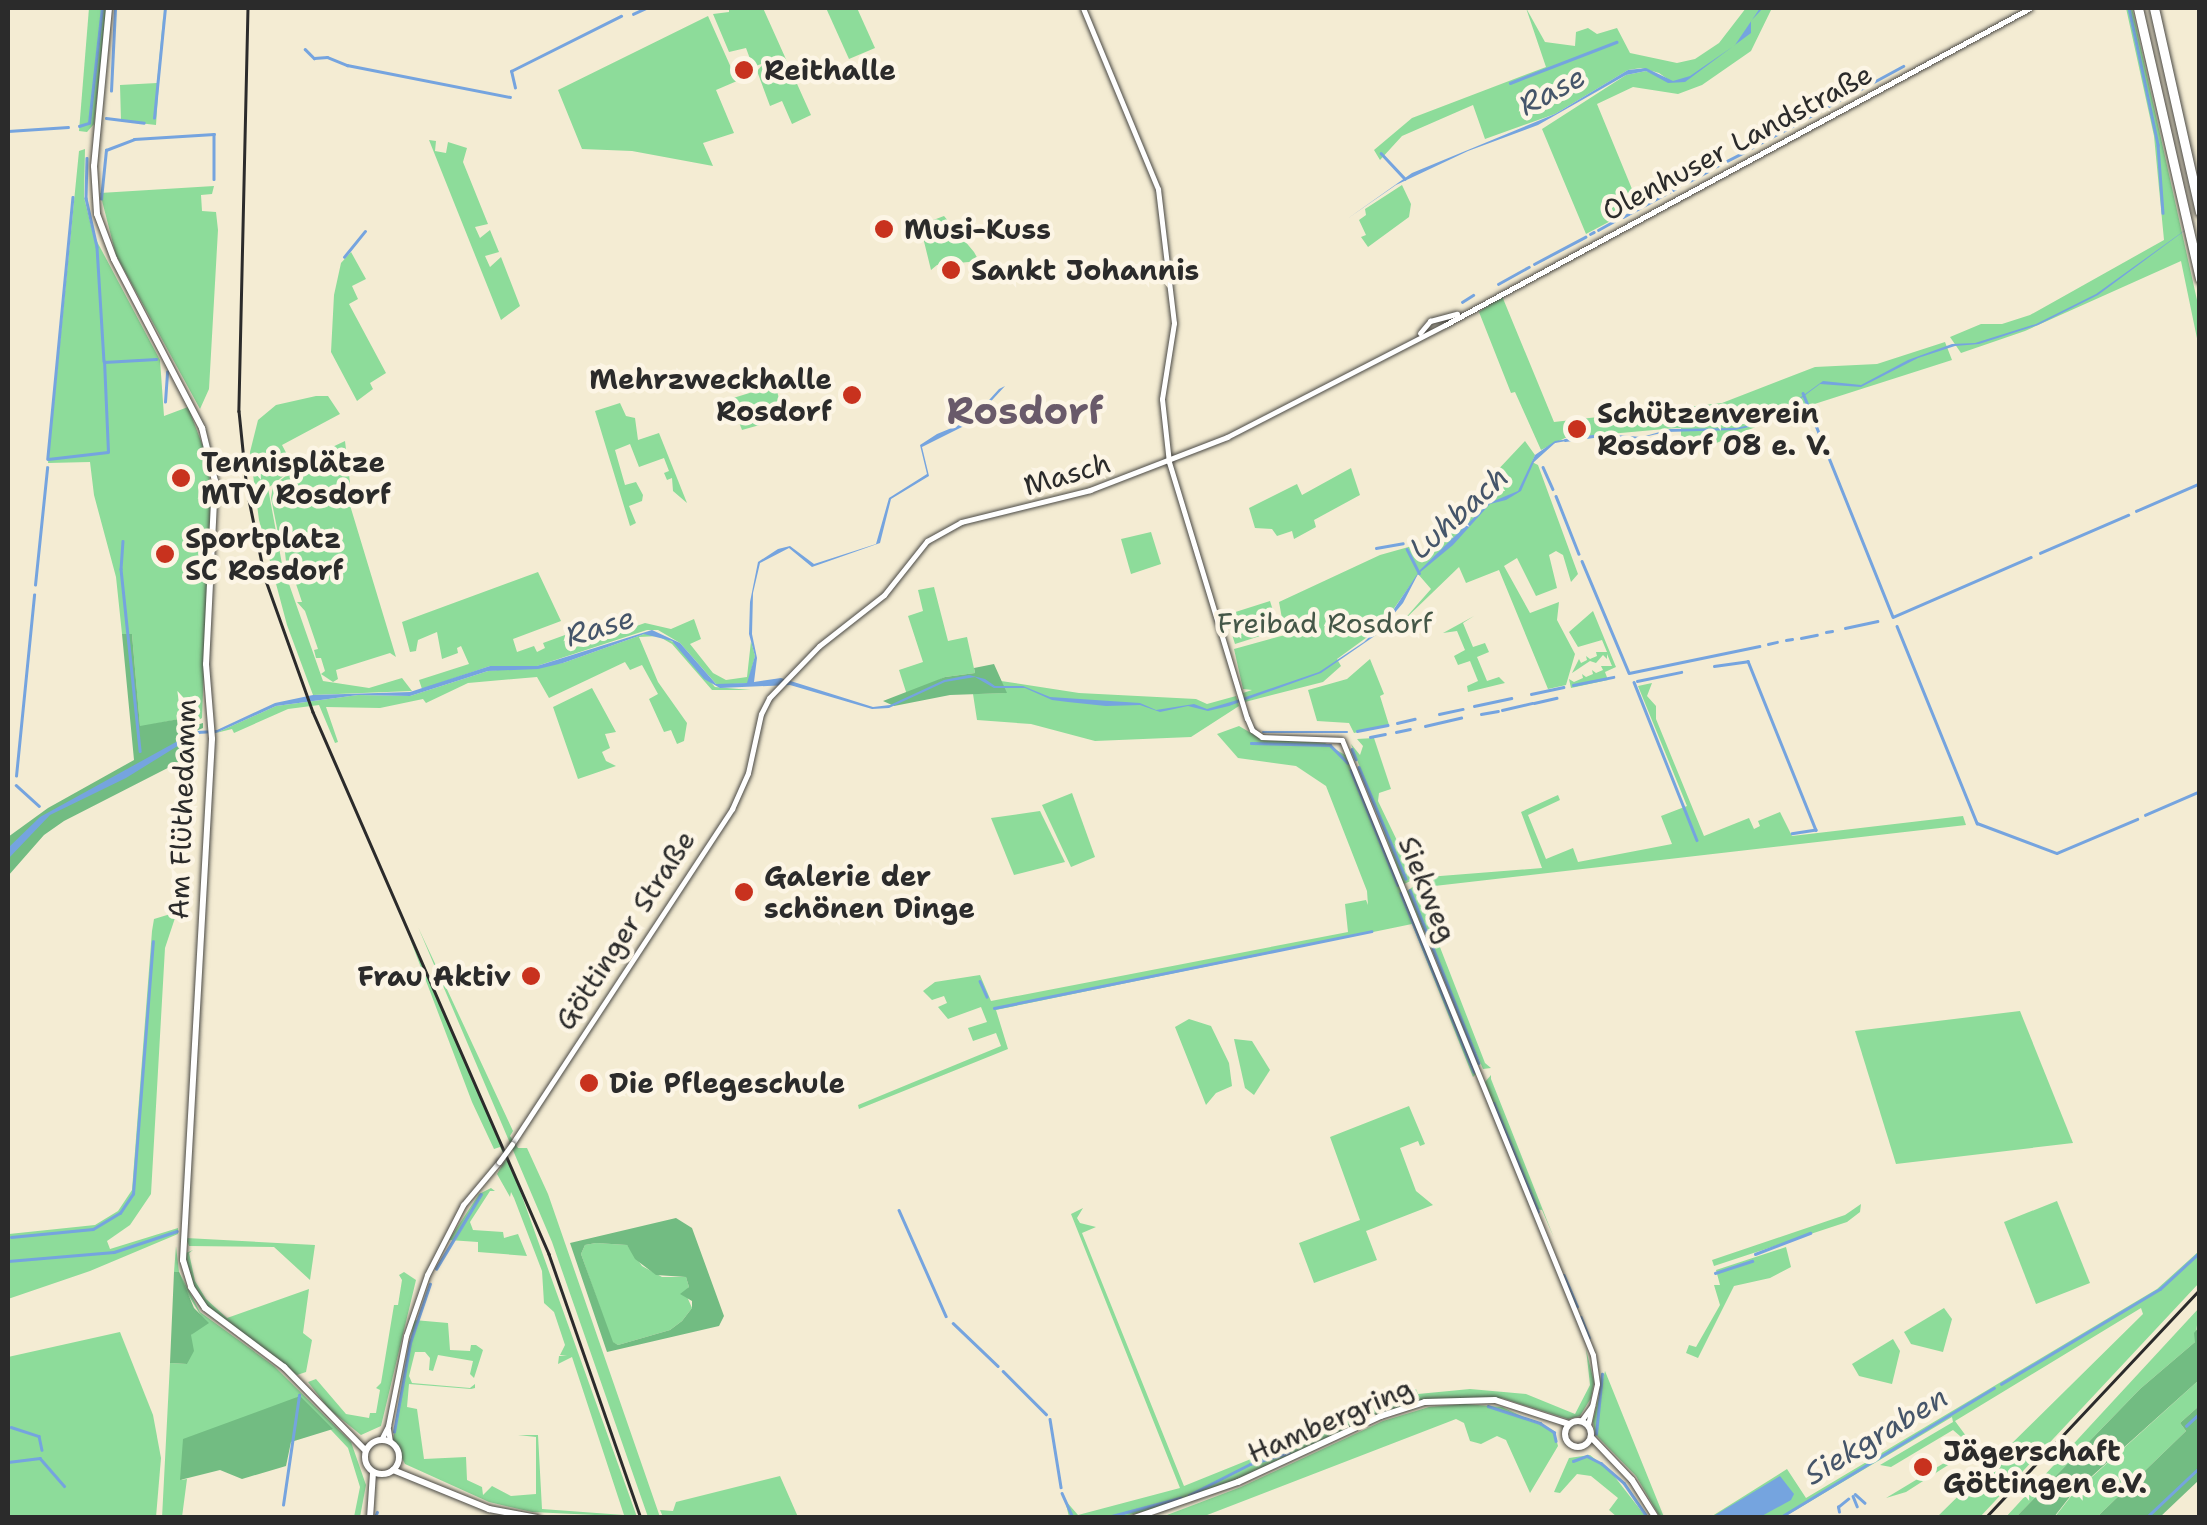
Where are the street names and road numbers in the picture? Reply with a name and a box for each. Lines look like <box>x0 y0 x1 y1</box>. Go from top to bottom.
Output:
street label: Olenhuser Landstraße <box>1596 56 1878 228</box>
street label: Masch <box>1020 446 1114 502</box>
street label: Am Flüthedamm <box>161 698 203 920</box>
street label: Göttinger Straße <box>548 824 702 1036</box>
street label: Siekweg <box>1392 831 1464 947</box>
street label: Hambergring <box>1242 1370 1418 1470</box>

